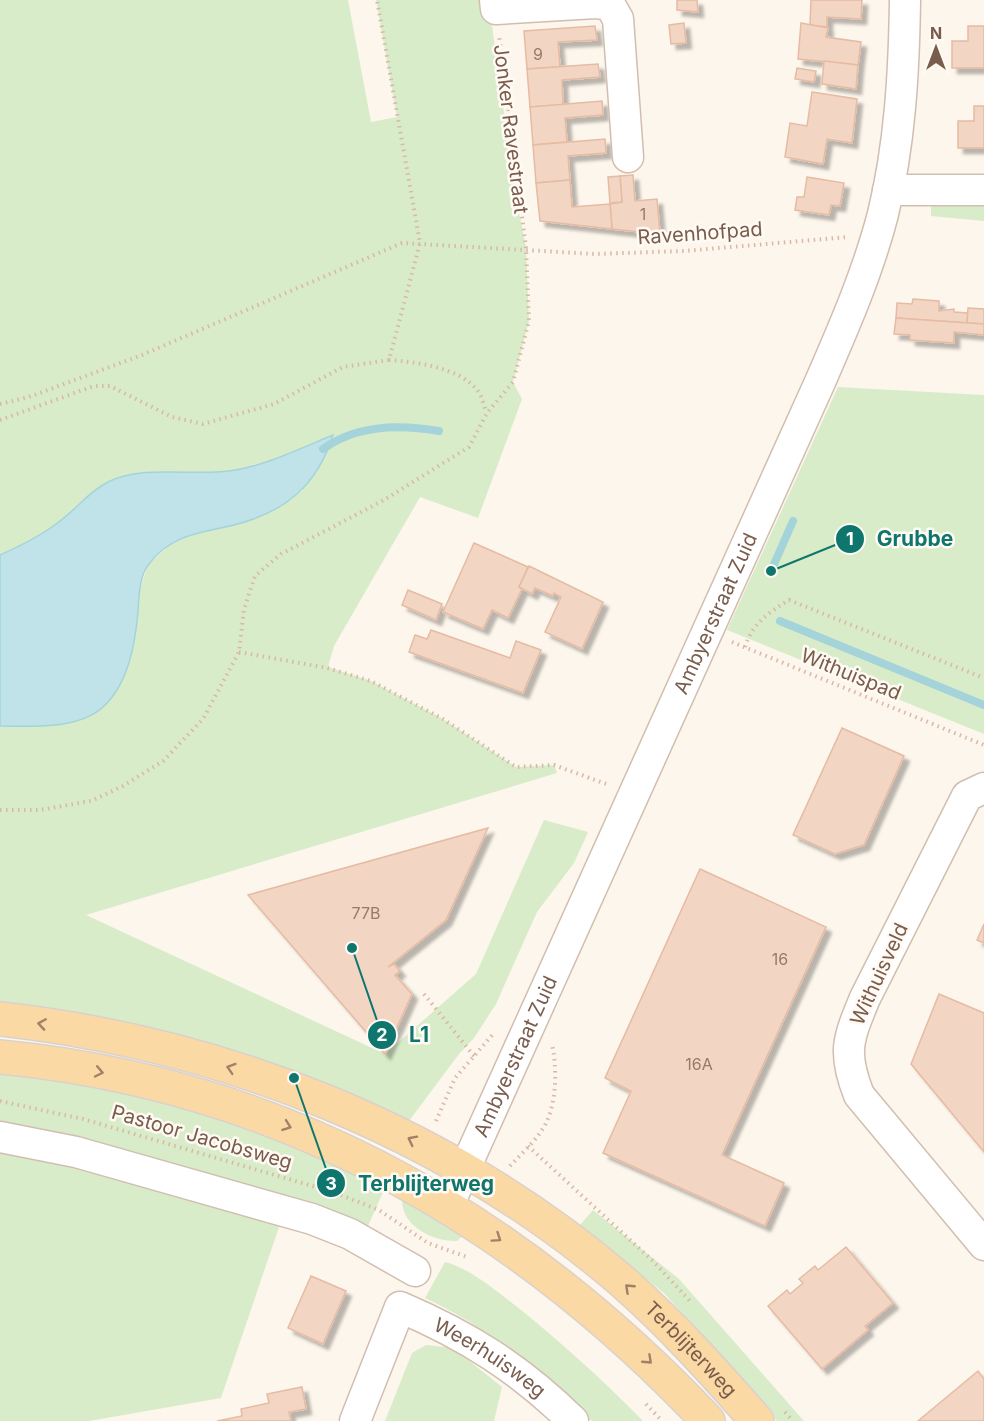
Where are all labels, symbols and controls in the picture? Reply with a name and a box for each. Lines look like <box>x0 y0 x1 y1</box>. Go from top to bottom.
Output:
north arrow <box>906 18 966 78</box>
text: N <box>930 23 942 43</box>
street label: Jonker Ravestraat <box>489 43 533 215</box>
house number: 9 <box>533 44 543 64</box>
house number: 1 <box>640 204 646 224</box>
street label: Ravenhofpad <box>637 217 763 249</box>
callout: Grubbe <box>835 520 965 559</box>
text: Grubbe <box>877 526 953 551</box>
text: 1 <box>846 528 854 549</box>
street label: Ambyerstraat Zuid <box>669 529 762 698</box>
street label: Withuispad <box>797 643 905 705</box>
house number: 77B <box>352 903 380 923</box>
street label: Withuisveld <box>845 919 913 1029</box>
house number: 16 <box>772 949 788 969</box>
street label: Ambyerstraat Zuid <box>469 972 562 1141</box>
callout: L1 <box>367 1015 441 1054</box>
one-way arrow <box>37 1018 46 1030</box>
text: L1 <box>409 1022 429 1047</box>
text: 2 <box>376 1024 388 1045</box>
house number: 16A <box>685 1054 713 1074</box>
one-way arrow <box>226 1062 237 1075</box>
one-way arrow <box>94 1065 104 1078</box>
street label: Pastoor Jacobsweg <box>109 1100 295 1174</box>
one-way arrow <box>281 1118 291 1131</box>
one-way arrow <box>407 1136 418 1148</box>
callout: Terblijterweg <box>316 1164 506 1203</box>
text: Terblijterweg <box>358 1171 494 1196</box>
text: 3 <box>325 1173 337 1194</box>
one-way arrow <box>490 1231 501 1242</box>
one-way arrow <box>626 1284 636 1295</box>
street label: Terblijterweg <box>640 1296 742 1402</box>
street label: Weerhuisweg <box>430 1313 551 1403</box>
one-way arrow <box>641 1353 652 1364</box>

